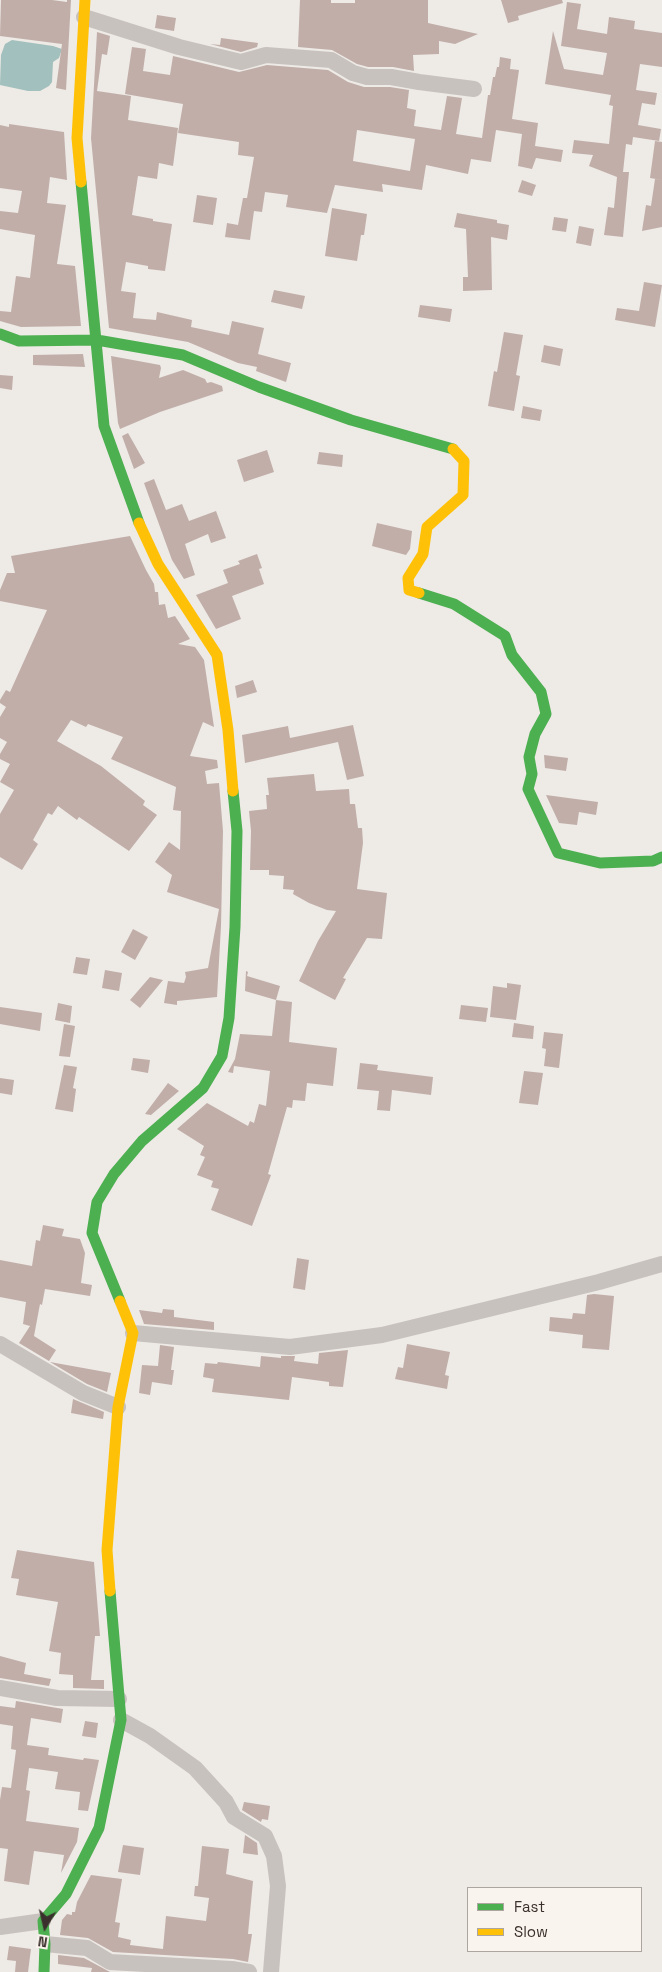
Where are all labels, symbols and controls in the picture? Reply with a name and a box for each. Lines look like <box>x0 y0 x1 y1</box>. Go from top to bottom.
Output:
legend <box>467 1887 642 1952</box>
text: Fast <box>514 1897 545 1916</box>
north arrow <box>20 1902 70 1952</box>
text: Slow <box>514 1922 548 1941</box>
text: N <box>37 1932 49 1951</box>

